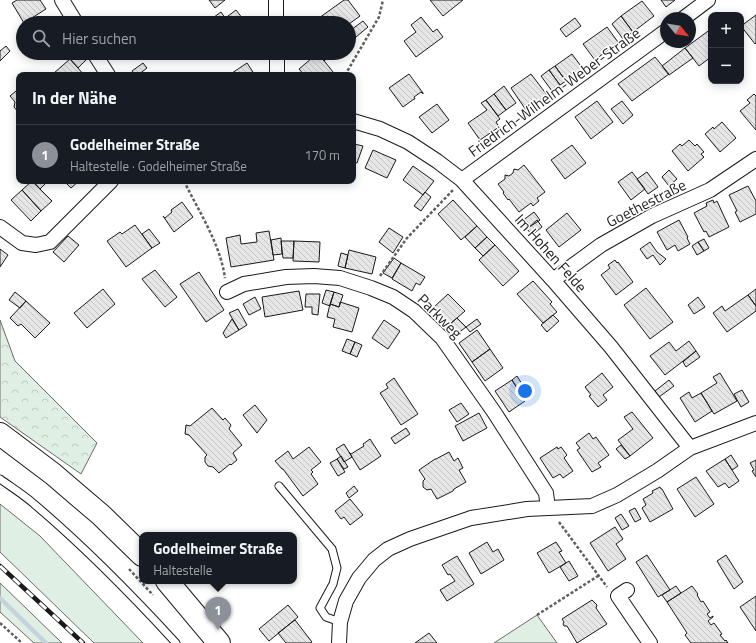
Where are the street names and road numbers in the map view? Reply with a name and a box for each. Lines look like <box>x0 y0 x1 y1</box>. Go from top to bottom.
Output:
street label: Friedrich-Wilhelm-Weber-Straße <box>463 22 645 162</box>
street label: Goethestraße <box>602 173 690 233</box>
street label: Im Hohen Felde <box>509 209 593 297</box>
street label: Parkweg <box>412 288 468 344</box>

